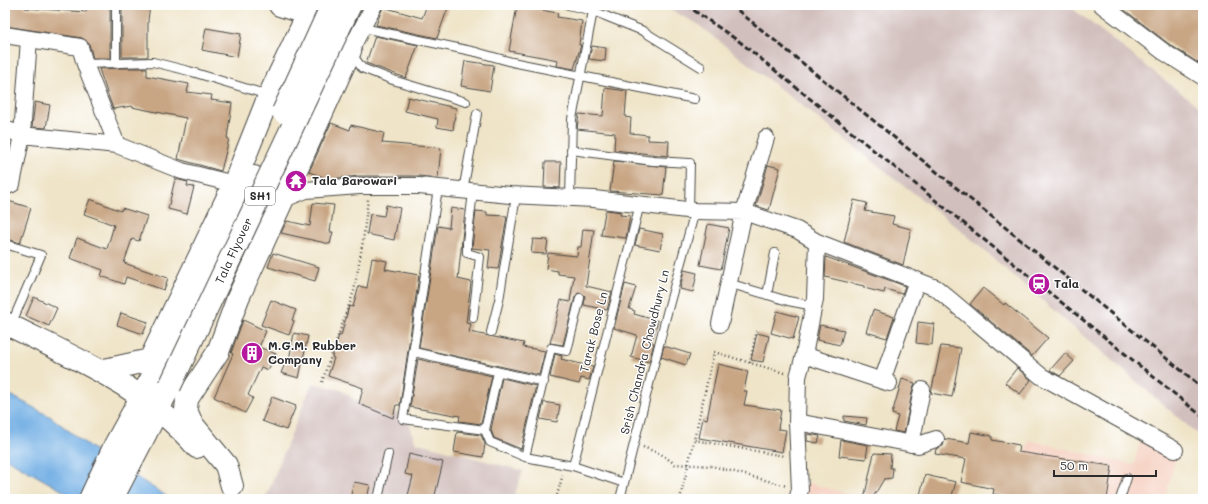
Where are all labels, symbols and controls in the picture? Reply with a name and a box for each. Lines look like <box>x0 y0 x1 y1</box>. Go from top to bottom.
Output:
temple icon: Tala Barowari <box>283 168 309 194</box>
place label: Tala Barowari <box>312 172 397 188</box>
road number: SH1 <box>245 187 275 205</box>
street label: Tala Flyover <box>211 215 255 286</box>
street label: Srish Chandra Chowdhury Ln <box>616 268 672 436</box>
station icon: Tala <box>1026 271 1052 297</box>
place label: Tala <box>1054 275 1079 291</box>
street label: Tarak Bose Ln <box>575 290 611 374</box>
place label: M.G.M. Rubber Company <box>268 337 356 367</box>
building icon: M.G.M. Rubber Company <box>239 340 265 366</box>
scale bar <box>1054 452 1156 478</box>
text: 50 m <box>1060 457 1088 473</box>

